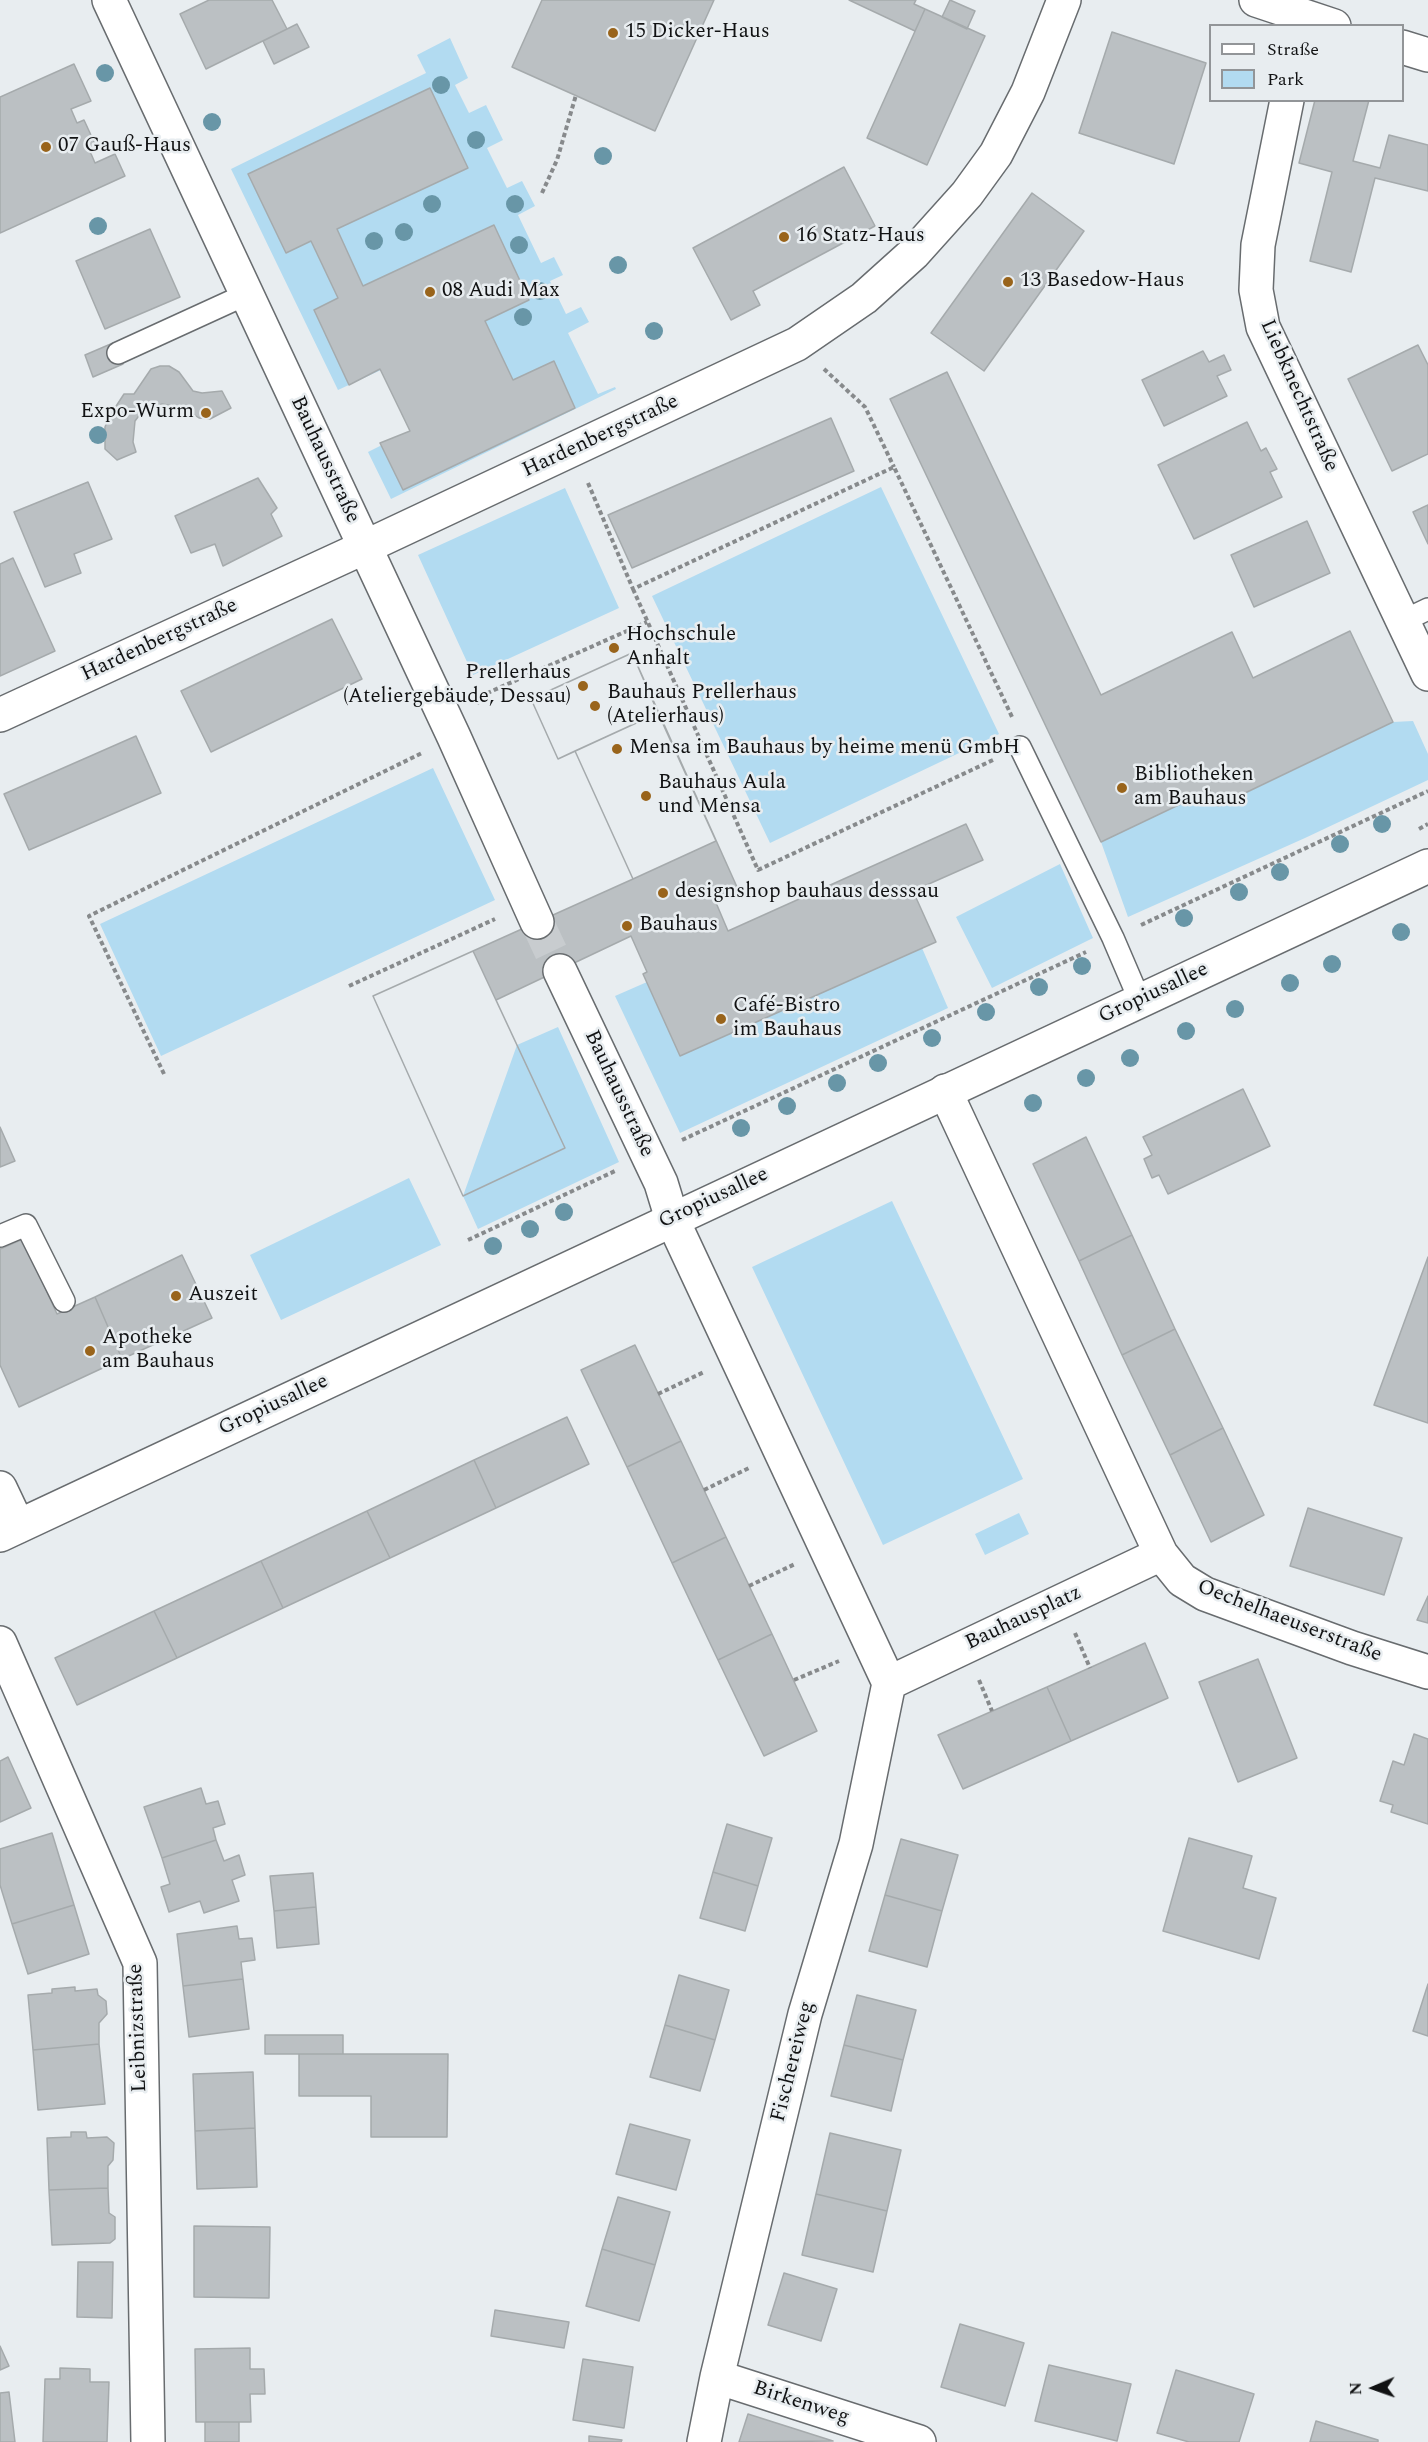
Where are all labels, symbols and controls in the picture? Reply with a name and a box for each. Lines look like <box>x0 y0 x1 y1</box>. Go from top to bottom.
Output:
place label: 15 Dicker-Haus <box>625 20 770 46</box>
legend <box>1209 24 1404 102</box>
marker: 15 Dicker-Haus <box>606 26 620 40</box>
text: Straße <box>1267 36 1319 63</box>
text: Park <box>1267 66 1304 93</box>
place label: 07 Gauß-Haus <box>58 134 191 160</box>
marker: 07 Gauß-Haus <box>39 140 53 154</box>
place label: 16 Statz-Haus <box>796 224 925 250</box>
marker: 16 Statz-Haus <box>777 230 791 244</box>
place label: 13 Basedow-Haus <box>1020 269 1184 295</box>
marker: 13 Basedow-Haus <box>1001 275 1015 289</box>
place label: 08 Audi Max <box>442 279 560 305</box>
marker: 08 Audi Max <box>423 285 437 299</box>
street label: Liebknechtstraße <box>1253 316 1343 476</box>
street label: Hardenbergstraße <box>519 390 683 484</box>
street label: Bauhausstraße <box>284 393 364 527</box>
place label: Expo-Wurm <box>80 400 194 426</box>
marker: Expo-Wurm <box>199 406 213 420</box>
street label: Hardenbergstraße <box>78 594 242 688</box>
place label: Hochschule Anhalt <box>626 623 736 673</box>
marker: Hochschule Anhalt <box>607 641 621 655</box>
place label: Prellerhaus (Ateliergebäude, Dessau) <box>343 661 571 711</box>
marker: Prellerhaus (Ateliergebäude, Dessau) <box>576 679 590 693</box>
place label: Bauhaus Prellerhaus (Atelierhaus) <box>607 681 797 731</box>
marker: Bauhaus Prellerhaus (Atelierhaus) <box>588 699 602 713</box>
place label: Mensa im Bauhaus by heime menü GmbH <box>629 736 1020 762</box>
marker: Mensa im Bauhaus by heime menü GmbH <box>610 742 624 756</box>
place label: Bibliotheken am Bauhaus <box>1134 763 1254 813</box>
place label: Bauhaus Aula und Mensa <box>658 771 786 821</box>
marker: Bibliotheken am Bauhaus <box>1115 781 1129 795</box>
marker: Bauhaus Aula und Mensa <box>639 789 653 803</box>
place label: designshop bauhaus desssau <box>675 880 939 906</box>
marker: designshop bauhaus desssau <box>656 886 670 900</box>
place label: Bauhaus <box>639 913 718 939</box>
marker: Bauhaus <box>620 919 634 933</box>
street label: Gropiusallee <box>1095 958 1213 1030</box>
place label: Café-Bistro im Bauhaus <box>733 994 842 1044</box>
marker: Café-Bistro im Bauhaus <box>714 1012 728 1026</box>
street label: Bauhausstraße <box>578 1027 658 1161</box>
street label: Gropiusallee <box>655 1163 773 1235</box>
place label: Auszeit <box>188 1283 258 1309</box>
marker: Auszeit <box>169 1289 183 1303</box>
place label: Apotheke am Bauhaus <box>102 1326 215 1376</box>
marker: Apotheke am Bauhaus <box>83 1344 97 1358</box>
street label: Gropiusallee <box>215 1370 333 1442</box>
street label: Oechelhaeuserstraße <box>1193 1575 1385 1669</box>
street label: Bauhausplatz <box>962 1581 1086 1657</box>
street label: Leibnizstraße <box>124 1963 154 2093</box>
street label: Fischereiweg <box>767 1999 821 2125</box>
north arrow <box>1344 2358 1404 2418</box>
street label: Birkenweg <box>750 2377 852 2431</box>
text: N <box>1344 2382 1368 2396</box>

